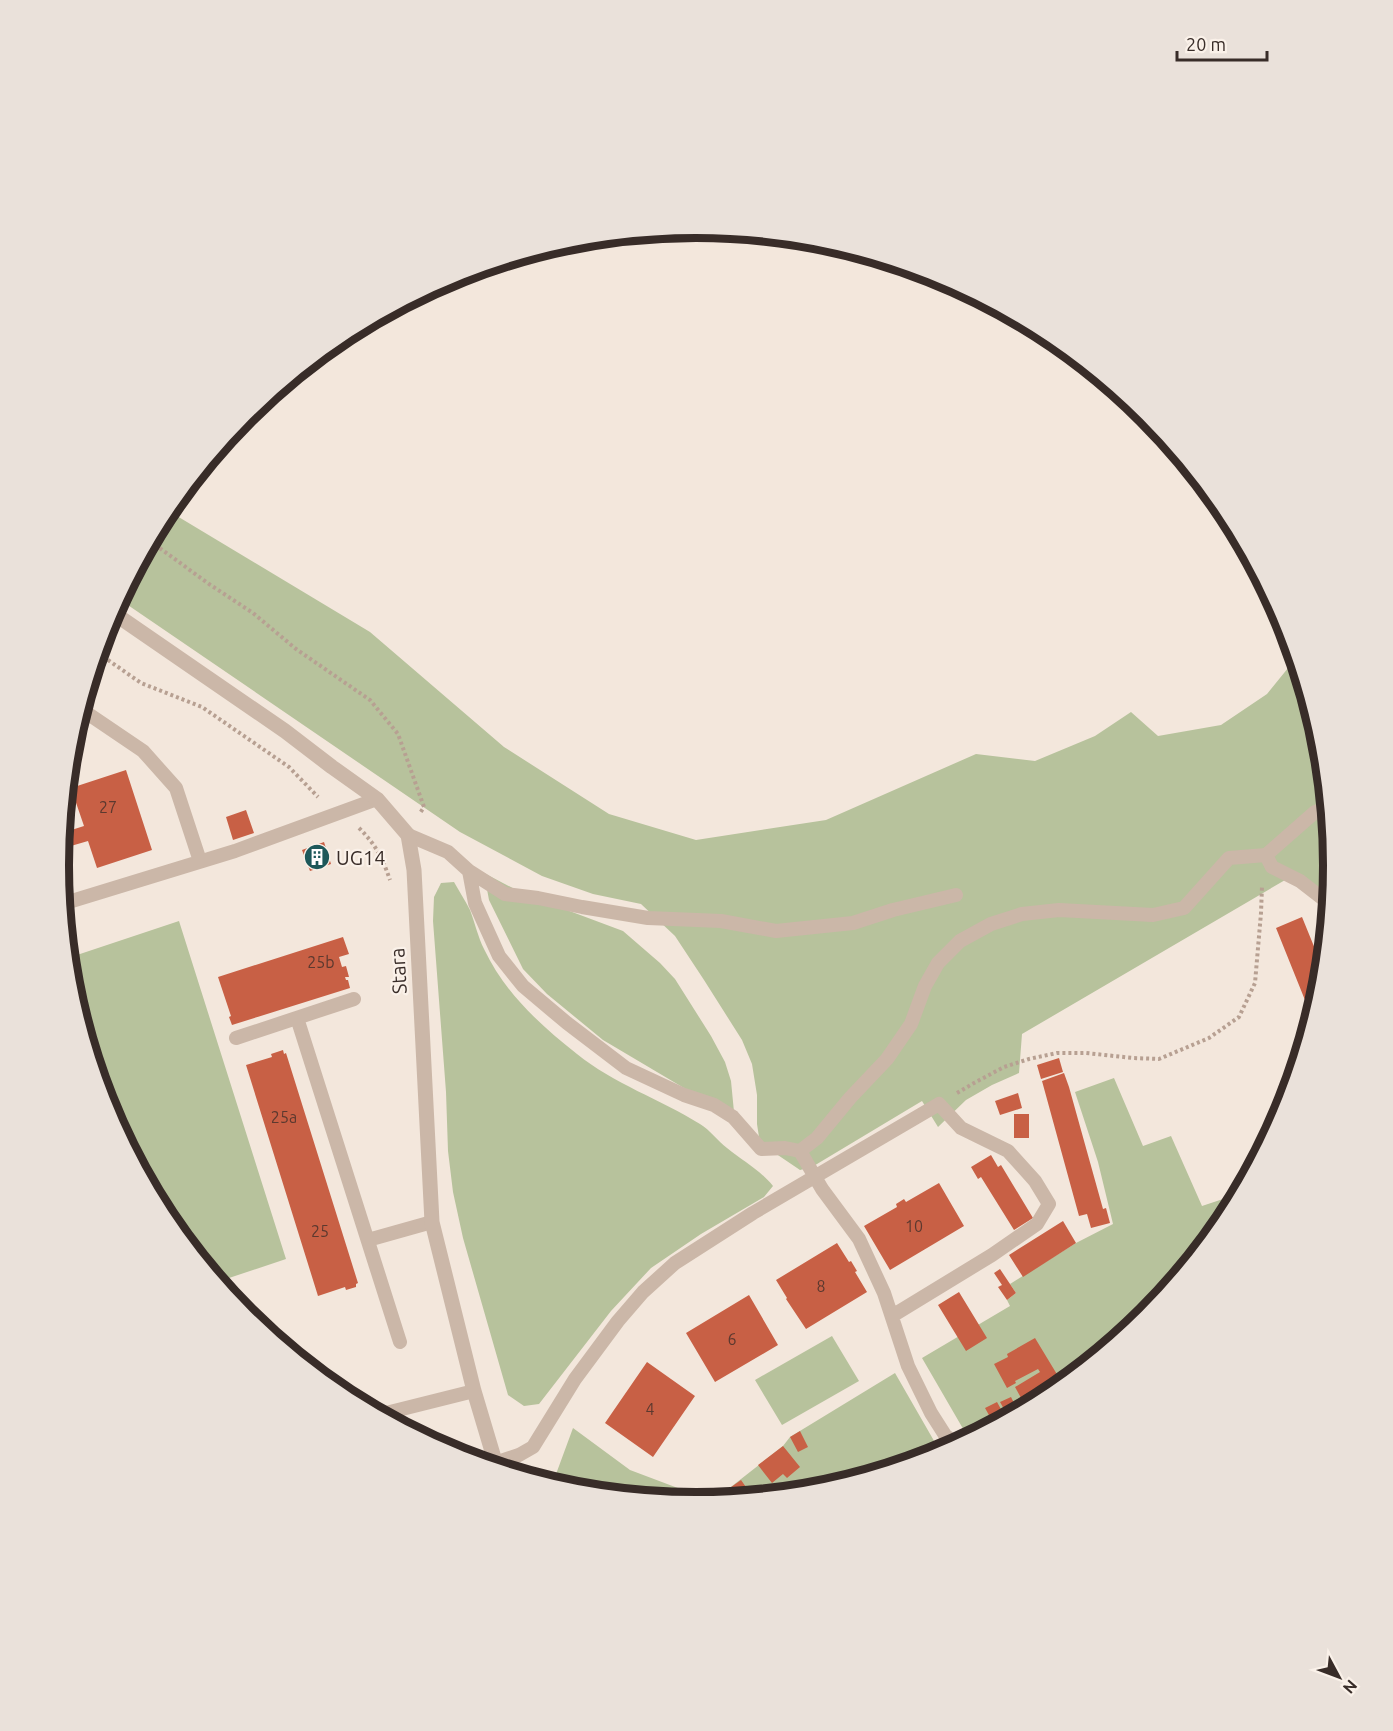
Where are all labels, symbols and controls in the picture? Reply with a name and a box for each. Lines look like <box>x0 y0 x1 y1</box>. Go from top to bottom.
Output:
scale bar <box>1177 24 1267 62</box>
text: 20 m <box>1186 34 1226 54</box>
house number: 27 <box>99 798 117 816</box>
building icon: UG14 <box>302 842 332 872</box>
place label: UG14 <box>336 846 385 869</box>
street label: Stara <box>385 947 411 995</box>
house number: 25b <box>307 953 335 971</box>
house number: 25a <box>271 1108 297 1126</box>
house number: 10 <box>905 1217 923 1235</box>
house number: 25 <box>311 1222 329 1240</box>
house number: 8 <box>816 1277 826 1295</box>
house number: 6 <box>727 1330 737 1348</box>
house number: 4 <box>645 1400 655 1418</box>
north arrow <box>1309 1647 1369 1707</box>
text: N <box>1340 1676 1361 1697</box>

